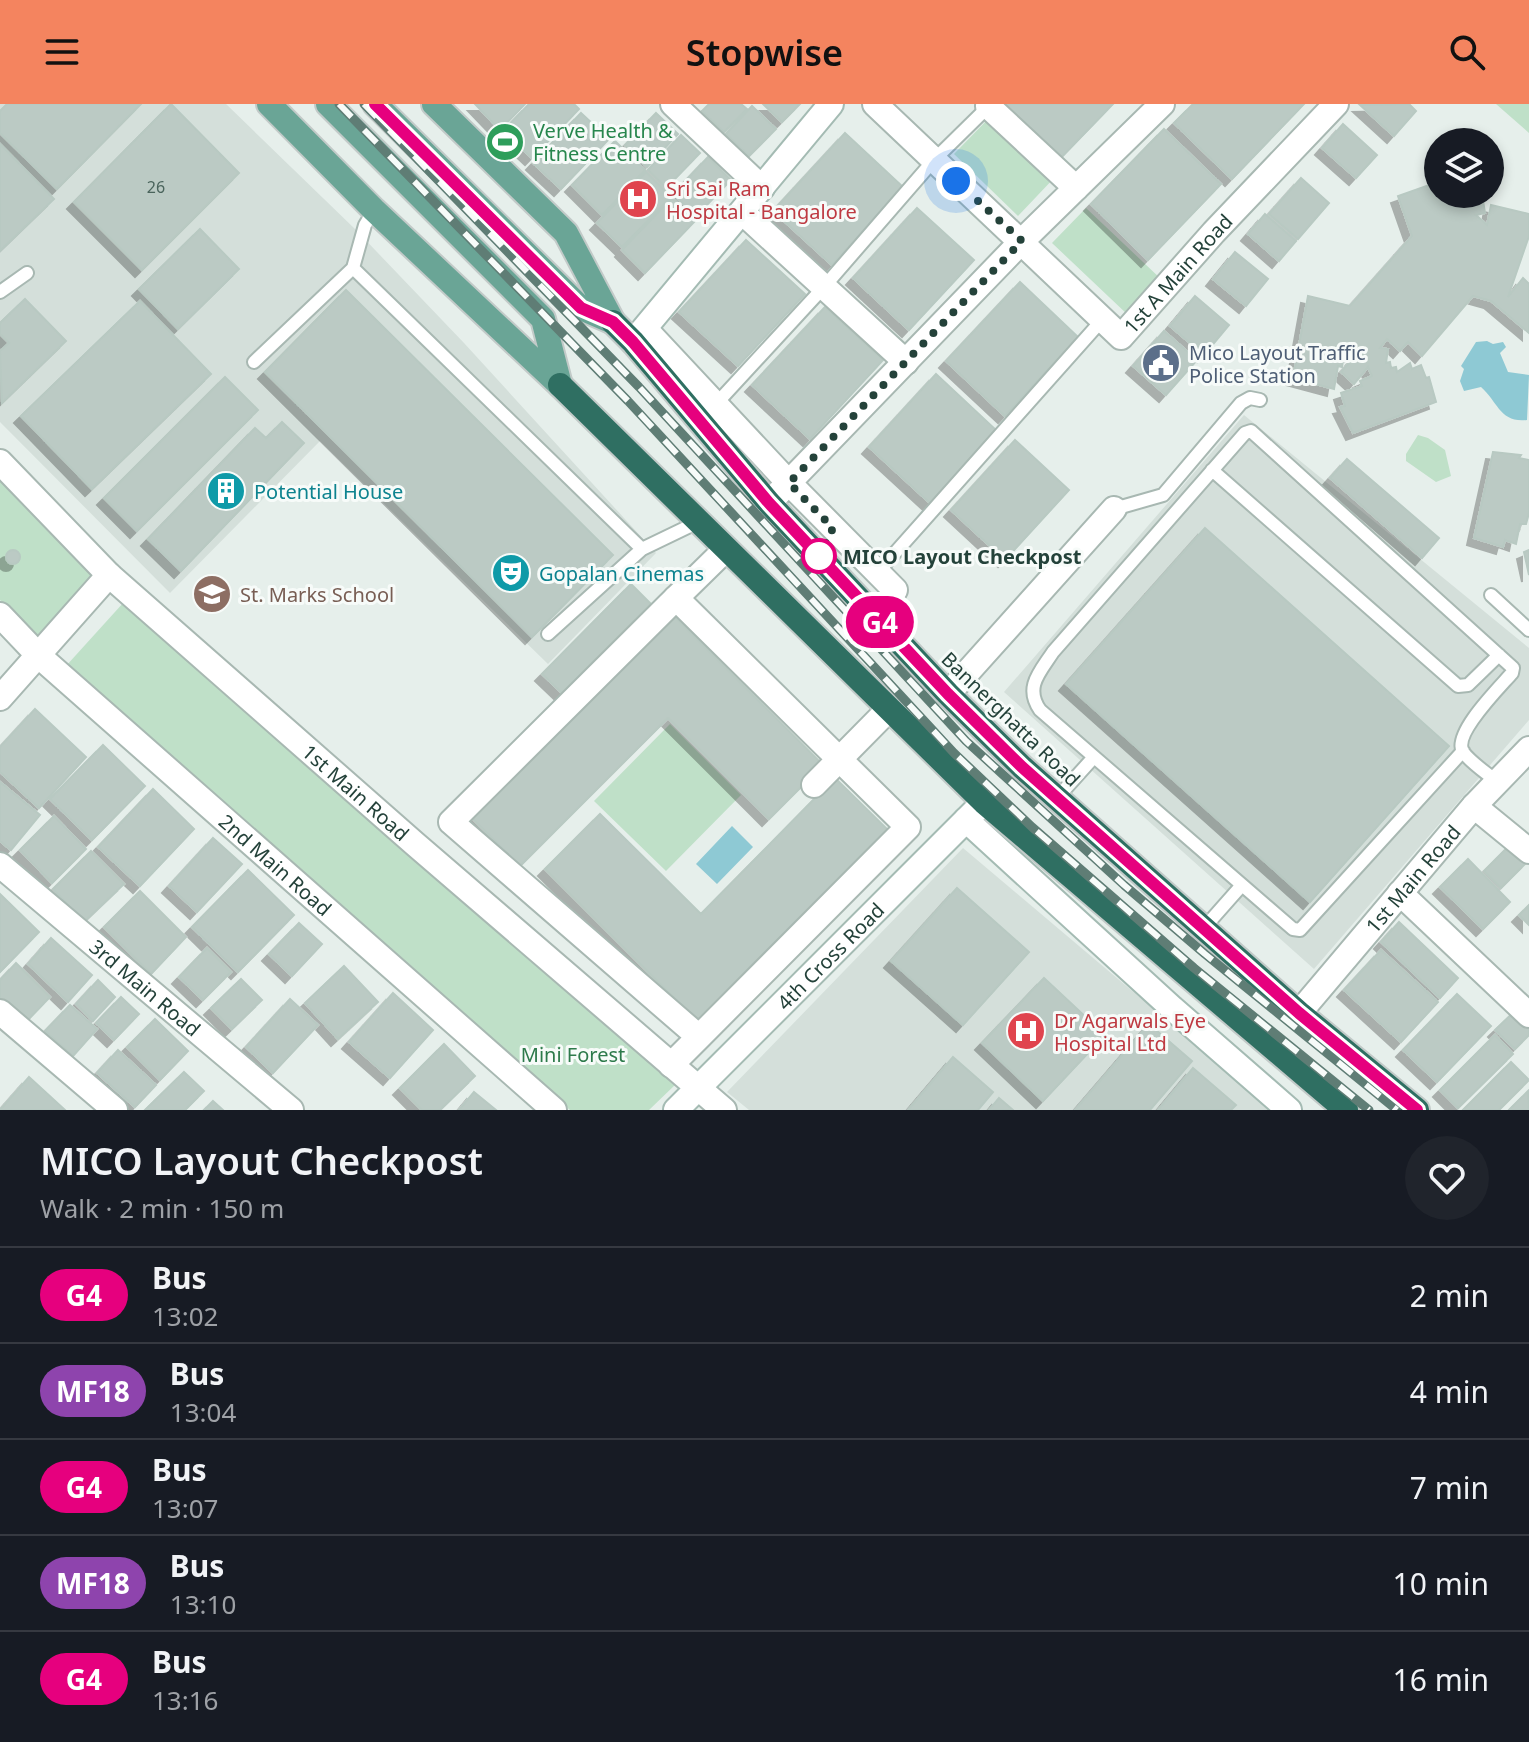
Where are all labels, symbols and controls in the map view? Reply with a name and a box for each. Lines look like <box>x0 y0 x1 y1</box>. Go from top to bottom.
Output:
text: Stopwise <box>686 28 843 77</box>
icon: menu <box>40 30 84 74</box>
icon: search <box>1445 30 1489 74</box>
place label: Verve Health & Fitness Centre <box>533 117 673 167</box>
sports icon: Verve Health & Fitness Centre <box>484 121 526 163</box>
map controls <box>1424 128 1504 208</box>
button: layers <box>1424 128 1504 208</box>
your location <box>936 161 976 201</box>
place label: Sri Sai Ram Hospital - Bangalore <box>666 175 857 225</box>
house number: 26 <box>147 176 165 198</box>
hospital icon: Sri Sai Ram Hospital - Bangalore <box>617 178 659 220</box>
street label: 1st A Main Road <box>1117 208 1238 339</box>
place label: Mico Layout Traffic Police Station <box>1189 339 1366 389</box>
public building icon: Mico Layout Traffic Police Station <box>1140 342 1182 384</box>
building icon: Potential House <box>205 470 247 512</box>
place label: Potential House <box>254 478 403 505</box>
marker: MICO Layout Checkpost <box>802 539 836 573</box>
place label: MICO Layout Checkpost <box>843 543 1082 570</box>
theatre icon: Gopalan Cinemas <box>490 552 532 594</box>
place label: Gopalan Cinemas <box>539 560 704 587</box>
school or university icon: St. Marks School <box>191 573 233 615</box>
place label: St. Marks School <box>240 581 394 608</box>
line badge: G4 <box>844 596 916 648</box>
text: G4 <box>862 603 898 641</box>
street label: Bannerghatta Road <box>936 646 1086 792</box>
street label: 1st Main Road <box>297 738 415 846</box>
street label: 2nd Main Road <box>214 808 338 922</box>
street label: 1st Main Road <box>1359 819 1466 938</box>
street label: 4th Cross Road <box>771 896 890 1015</box>
street label: 3rd Main Road <box>84 933 206 1042</box>
place label: Dr Agarwals Eye Hospital Ltd <box>1054 1007 1206 1057</box>
hospital icon: Dr Agarwals Eye Hospital Ltd <box>1005 1010 1047 1052</box>
park label: Mini Forest <box>521 1041 625 1068</box>
text: MICO Layout Checkpost <box>40 1134 483 1186</box>
button: heart <box>1405 1136 1489 1220</box>
text: Walk · 2 min · 150 m <box>40 1190 284 1226</box>
text: Bus <box>152 1257 207 1298</box>
text: 2 min <box>1410 1275 1489 1316</box>
text: G4 <box>66 1276 102 1314</box>
text: 13:02 <box>152 1298 218 1334</box>
text: Bus <box>170 1353 224 1394</box>
text: 4 min <box>1410 1371 1489 1412</box>
text: MF18 <box>56 1372 130 1410</box>
text: 13:04 <box>170 1394 236 1430</box>
text: Bus <box>152 1449 207 1490</box>
text: 7 min <box>1410 1467 1489 1508</box>
text: G4 <box>66 1468 102 1506</box>
text: 13:07 <box>152 1490 218 1526</box>
text: Bus <box>170 1545 224 1586</box>
text: 10 min <box>1393 1563 1489 1604</box>
text: MF18 <box>56 1564 130 1602</box>
text: 13:10 <box>170 1586 236 1622</box>
text: Bus <box>152 1641 207 1682</box>
text: 16 min <box>1393 1659 1489 1700</box>
text: G4 <box>66 1660 102 1698</box>
text: 13:16 <box>152 1682 218 1718</box>

